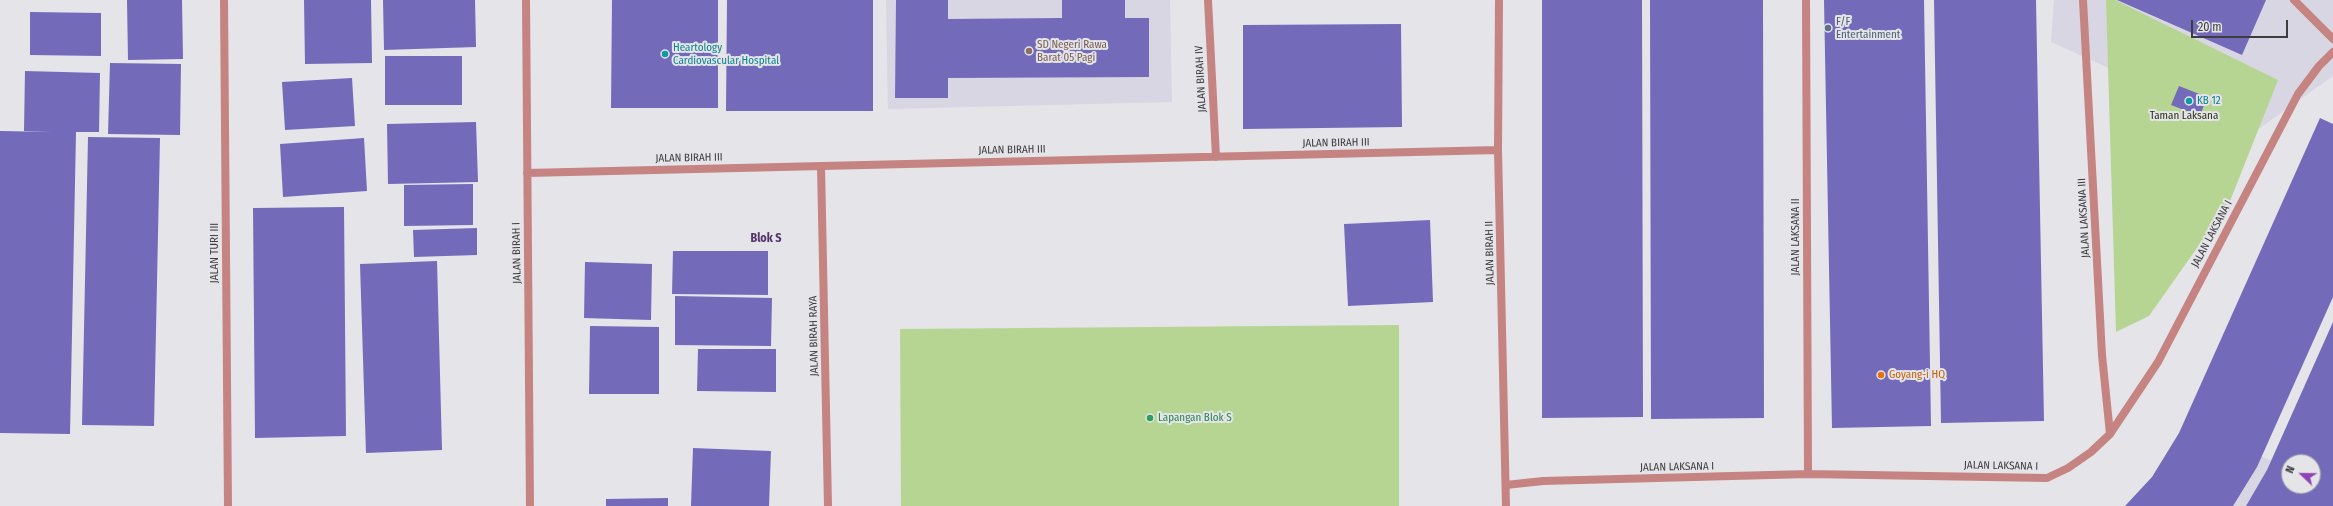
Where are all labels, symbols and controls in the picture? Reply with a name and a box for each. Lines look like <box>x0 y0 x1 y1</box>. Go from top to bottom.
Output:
scale bar <box>2193 12 2290 38</box>
place label: F/F Entertainment <box>1836 15 1900 41</box>
text: 20 m <box>2198 20 2222 34</box>
marker: F/F Entertainment <box>1823 23 1833 33</box>
place label: SD Negeri Rawa Barat 05 Pagi <box>1037 38 1107 64</box>
place label: Heartology Cardiovascular Hospital <box>673 41 779 67</box>
street label: JALAN BIRAH IV <box>1193 45 1209 113</box>
marker: SD Negeri Rawa Barat 05 Pagi <box>1024 46 1034 56</box>
marker: Heartology Cardiovascular Hospital <box>660 49 670 59</box>
place label: KB 12 <box>2197 94 2221 108</box>
marker: KB 12 <box>2184 96 2194 106</box>
park label: Taman Laksana <box>2150 109 2218 123</box>
street label: JALAN BIRAH III <box>1302 136 1370 150</box>
street label: JALAN BIRAH III <box>978 143 1046 157</box>
street label: JALAN BIRAH III <box>655 151 723 165</box>
street label: JALAN LAKSANA III <box>2075 178 2093 258</box>
street label: JALAN LAKSANA II <box>1789 198 1803 276</box>
street label: JALAN LAKSANA I <box>2189 198 2235 270</box>
street label: JALAN BIRAH II <box>1483 221 1497 285</box>
street label: JALAN BIRAH I <box>510 222 524 284</box>
street label: JALAN TURI III <box>208 223 222 283</box>
district label: Blok S <box>750 232 782 246</box>
street label: JALAN BIRAH RAYA <box>807 296 821 376</box>
place label: Goyang-i HQ <box>1889 368 1945 382</box>
marker: Goyang-i HQ <box>1876 370 1886 380</box>
place label: Lapangan Blok S <box>1158 411 1232 425</box>
marker: Lapangan Blok S <box>1145 413 1155 423</box>
north arrow <box>2281 454 2321 494</box>
street label: JALAN LAKSANA I <box>1964 459 2038 473</box>
street label: JALAN LAKSANA I <box>1640 460 1714 474</box>
text: N <box>2283 464 2298 475</box>

